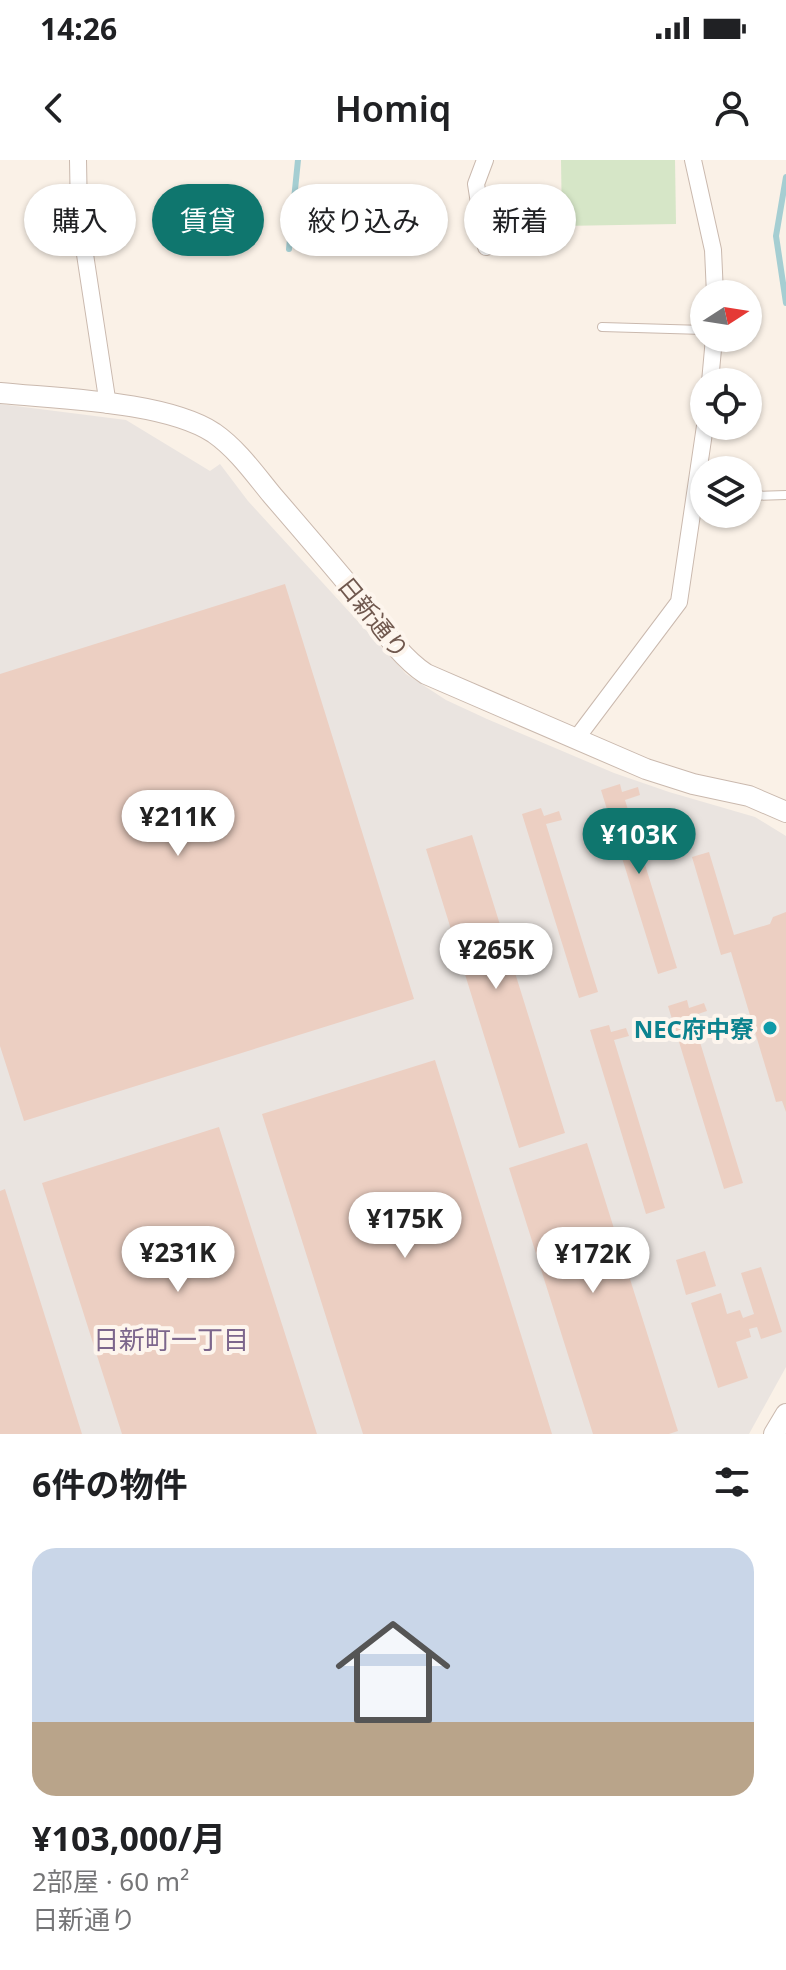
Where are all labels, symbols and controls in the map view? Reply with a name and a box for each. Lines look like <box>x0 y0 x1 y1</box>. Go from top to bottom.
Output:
text: 14:26 <box>40 8 117 49</box>
text: Homiq <box>335 84 451 133</box>
icon: back <box>32 86 76 130</box>
icon: person <box>710 86 754 130</box>
chip: 購入 <box>24 184 136 256</box>
chip: 賃貸 <box>152 184 264 256</box>
chip: 絞り込み <box>280 184 448 256</box>
chip: 新着 <box>464 184 576 256</box>
north arrow <box>690 280 762 352</box>
map controls <box>690 280 762 528</box>
button: locate <box>690 368 762 440</box>
button: layers <box>690 456 762 528</box>
street label: 日新通り <box>331 569 417 665</box>
pin: ¥211K <box>122 790 234 858</box>
text: ¥211K <box>140 798 216 834</box>
pin: ¥103K <box>583 808 695 876</box>
text: ¥103K <box>601 816 677 852</box>
pin: ¥265K <box>440 923 552 991</box>
text: ¥265K <box>458 931 534 967</box>
place label: NEC府中寮 <box>634 1012 754 1045</box>
marker: NEC府中寮 <box>761 1019 779 1037</box>
pin: ¥175K <box>349 1192 461 1260</box>
text: ¥175K <box>367 1200 443 1236</box>
pin: ¥231K <box>122 1226 234 1294</box>
pin: ¥172K <box>537 1227 649 1295</box>
text: ¥231K <box>140 1234 216 1270</box>
text: ¥172K <box>555 1235 631 1271</box>
district label: 日新町一丁目 <box>93 1321 249 1357</box>
icon: filters <box>710 1460 754 1504</box>
text: 6件の物件 <box>32 1461 187 1507</box>
icon: home <box>321 1600 465 1744</box>
text: ¥103,000/月 <box>32 1815 226 1861</box>
text: 2部屋 · 60 m² <box>32 1863 189 1899</box>
text: 日新通り <box>32 1901 136 1937</box>

